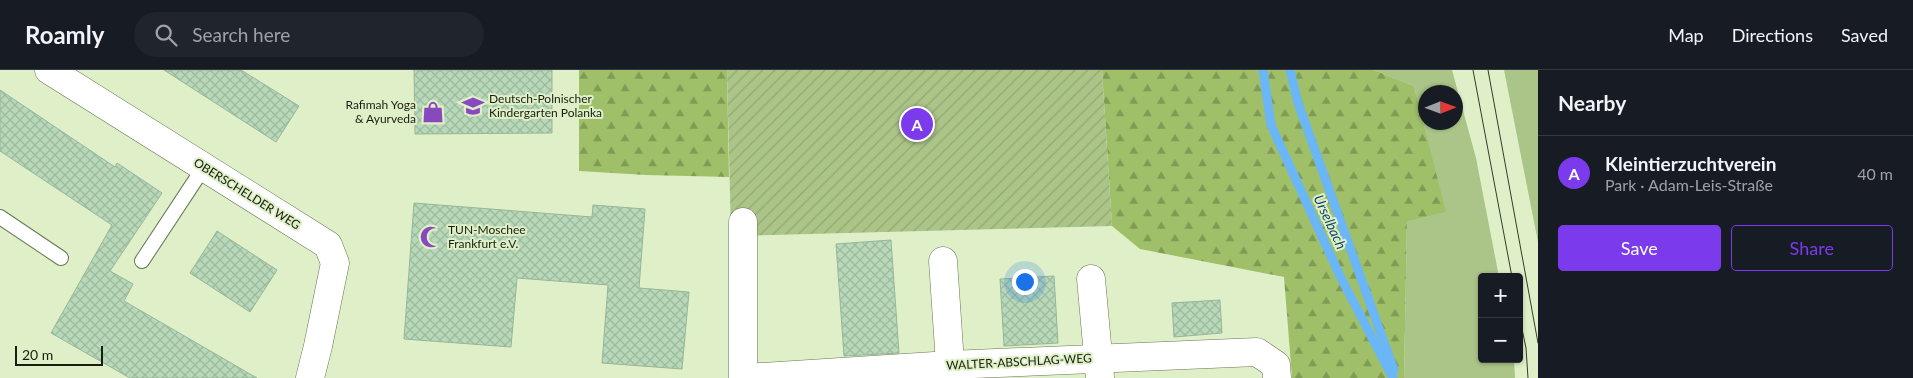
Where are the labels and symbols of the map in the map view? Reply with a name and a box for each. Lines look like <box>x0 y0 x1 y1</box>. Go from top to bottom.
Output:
north arrow <box>1418 85 1463 130</box>
place label: Deutsch-Polnischer Kindergarten Polanka <box>489 91 602 120</box>
school or university icon: Deutsch-Polnischer Kindergarten Polanka <box>460 93 486 119</box>
place label: Rafimah Yoga & Ayurveda <box>346 97 416 126</box>
shop icon: Rafimah Yoga & Ayurveda <box>420 99 446 125</box>
pin: A <box>901 105 933 143</box>
street label: OBERSCHELDER WEG <box>191 155 304 233</box>
water label: Urselbach <box>1311 192 1350 252</box>
place label: TUN-Moschee Frankfurt e.V. <box>448 222 526 251</box>
mosque icon: TUN-Moschee Frankfurt e.V. <box>418 224 444 250</box>
your location <box>1012 269 1038 295</box>
scale bar <box>15 343 102 366</box>
street label: WALTER-ABSCHLAG-WEG <box>946 350 1092 373</box>

